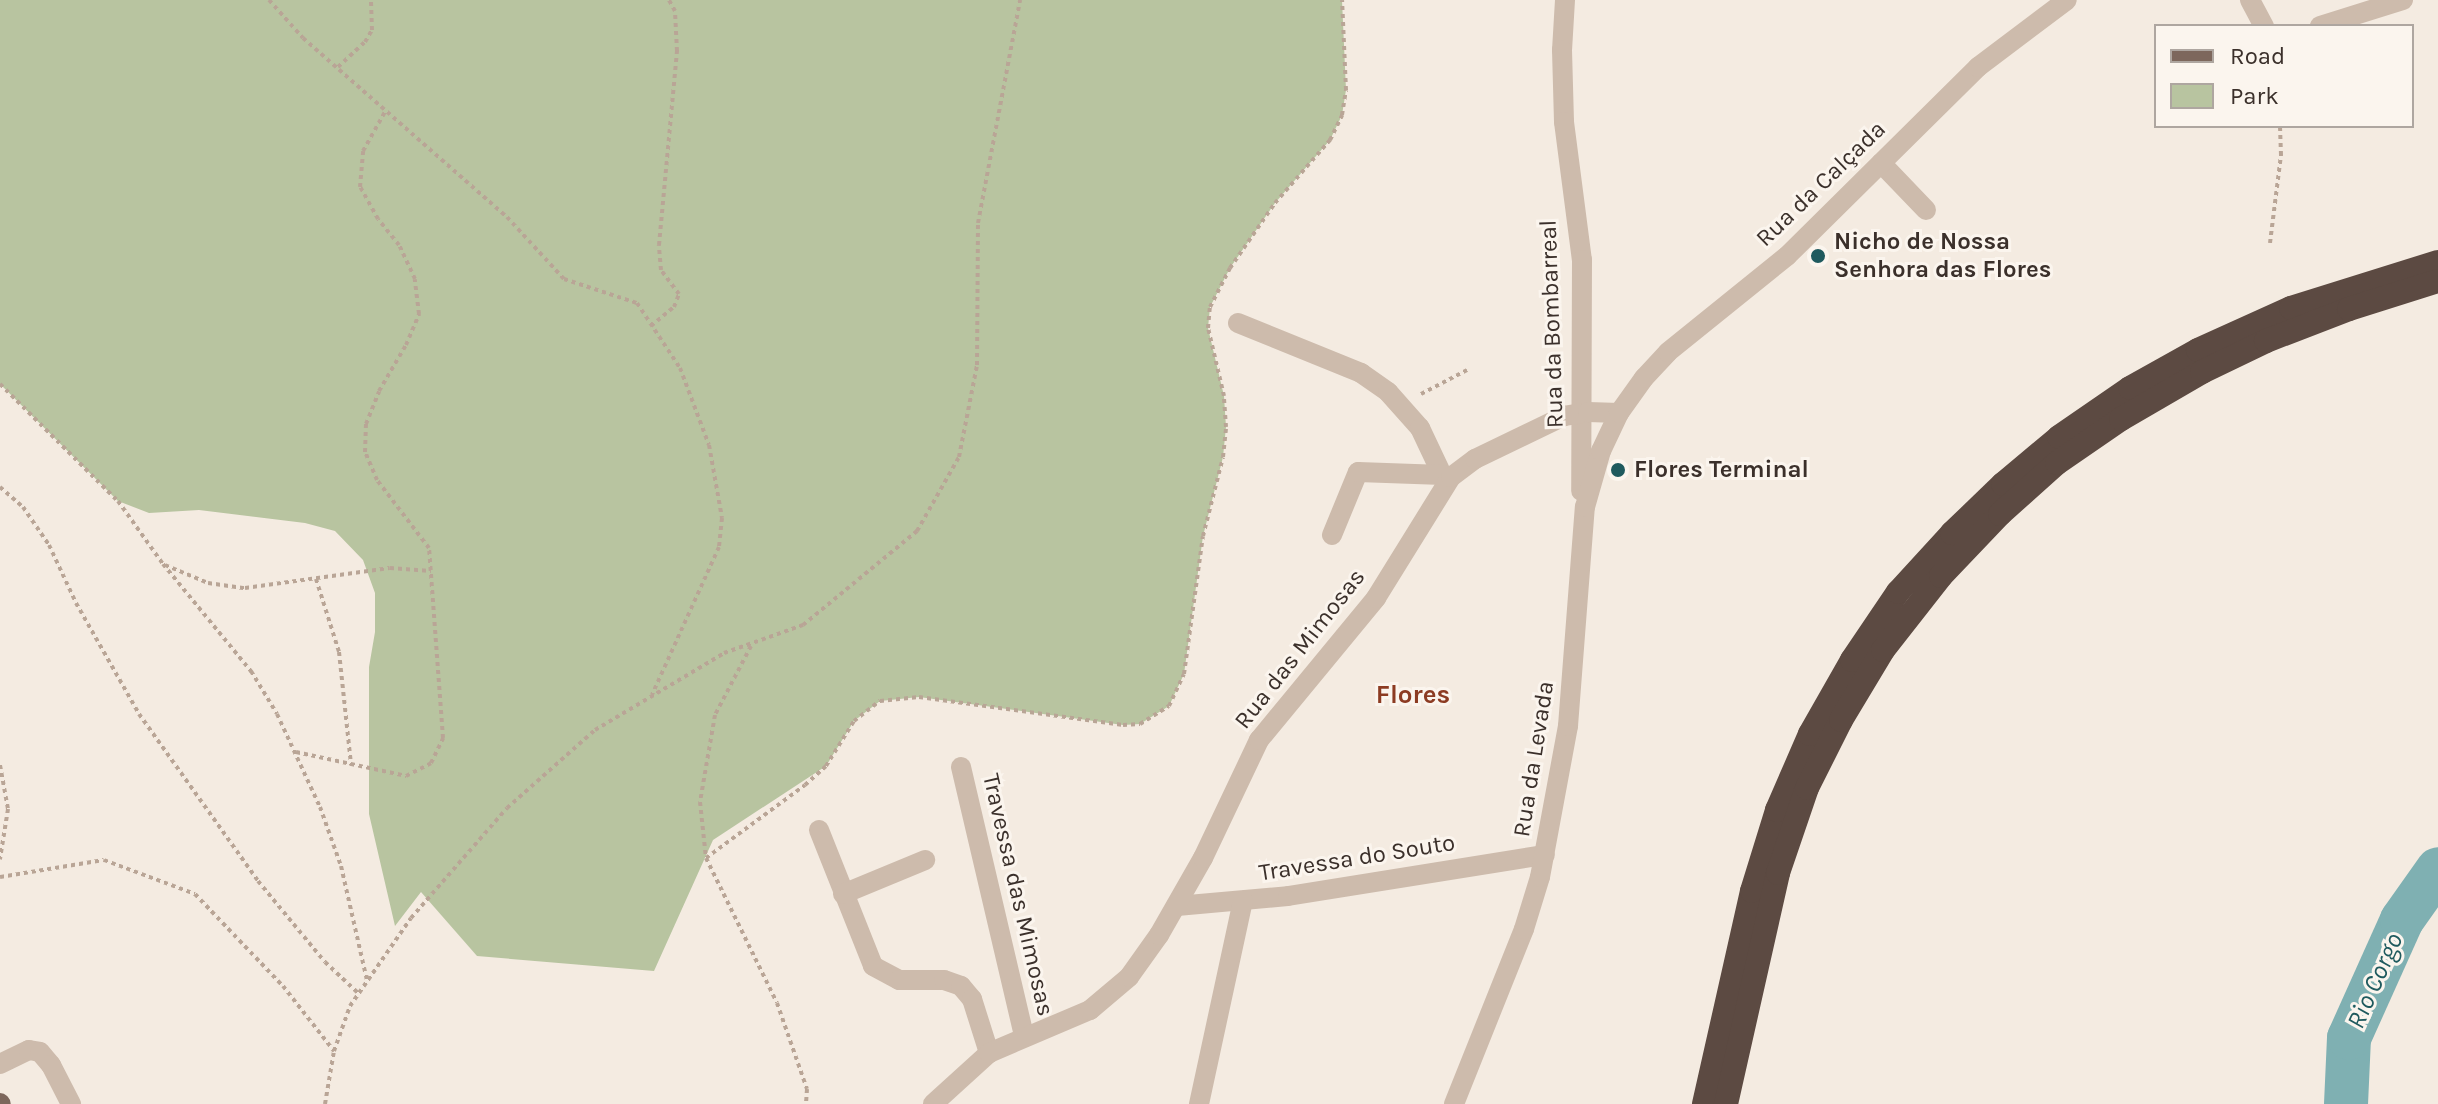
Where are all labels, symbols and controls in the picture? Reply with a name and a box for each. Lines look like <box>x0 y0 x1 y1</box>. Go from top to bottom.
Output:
legend <box>2154 24 2414 128</box>
text: Road <box>2230 42 2285 70</box>
text: Park <box>2230 82 2279 110</box>
street label: Rua da Calçada <box>1750 115 1892 253</box>
street label: Rua da Bombarreal <box>1534 219 1570 429</box>
place label: Nicho de Nossa Senhora das Flores <box>1834 228 2051 284</box>
marker: Nicho de Nossa Senhora das Flores <box>1809 247 1827 265</box>
place label: Flores Terminal <box>1634 456 1809 484</box>
marker: Flores Terminal <box>1609 461 1627 479</box>
street label: Rua das Mimosas <box>1229 563 1371 735</box>
district label: Flores <box>1376 679 1450 711</box>
street label: Rua da Levada <box>1507 679 1561 839</box>
street label: Travessa das Mimosas <box>976 771 1060 1019</box>
street label: Travessa do Souto <box>1257 828 1457 888</box>
water label: Rio Corgo <box>2340 928 2410 1034</box>

